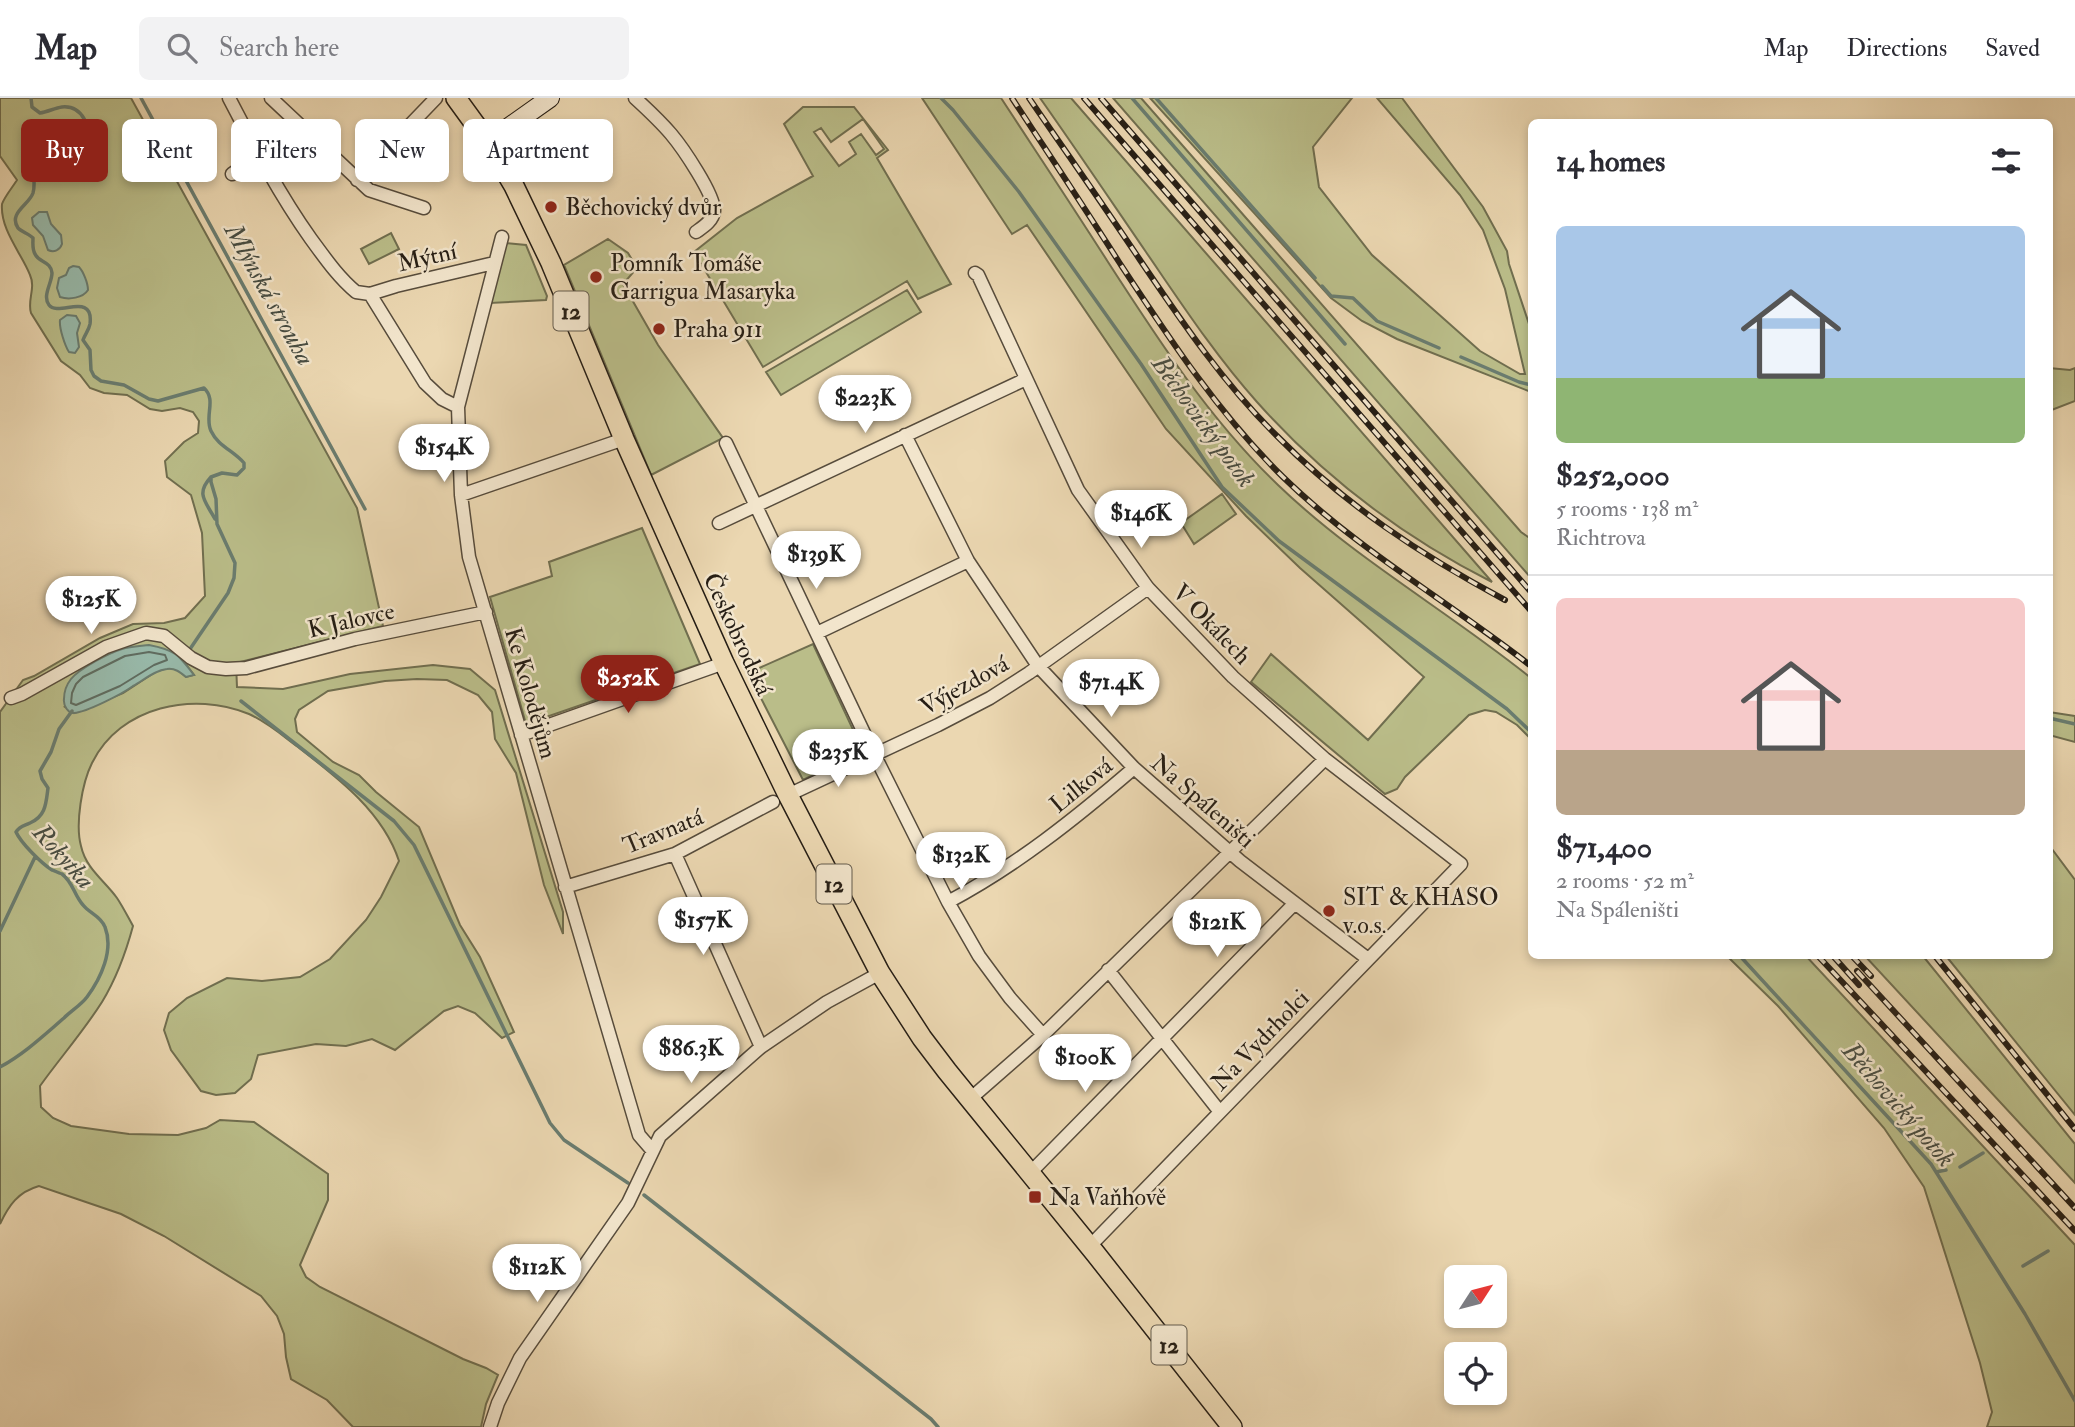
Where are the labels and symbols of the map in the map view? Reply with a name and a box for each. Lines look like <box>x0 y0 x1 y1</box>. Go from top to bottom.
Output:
place label: Běchovický dvůr <box>565 192 721 223</box>
marker: Běchovický dvůr <box>543 199 559 215</box>
water label: Mlýnská strouha <box>216 216 321 371</box>
street label: Mýtní <box>394 235 461 279</box>
place label: Pomník Tomáše Garrigua Masaryka <box>610 248 796 307</box>
marker: Pomník Tomáše Garrigua Masaryka <box>588 269 604 285</box>
road number: 12 <box>554 292 588 330</box>
place label: Praha 911 <box>673 314 762 345</box>
marker: Praha 911 <box>651 321 667 337</box>
water label: Běchovický potok <box>1143 348 1262 494</box>
pin: $223K <box>816 376 914 435</box>
pin: $154K <box>395 424 493 484</box>
pin: $146K <box>1092 490 1190 550</box>
pin: $139K <box>767 532 865 591</box>
street label: Českobrodská <box>696 568 781 701</box>
pin: $125K <box>42 576 140 636</box>
street label: V Okálech <box>1165 577 1258 672</box>
street label: K Jalovce <box>305 595 398 646</box>
street label: Ke Kolodějům <box>497 624 564 763</box>
street label: Výjezdová <box>914 648 1015 723</box>
pin: $252K <box>579 656 677 715</box>
pin: $71.4K <box>1054 660 1168 719</box>
pin: $235K <box>789 730 887 789</box>
street label: Na Spáleništi <box>1144 748 1261 855</box>
street label: Lilková <box>1043 750 1120 820</box>
street label: Travnatá <box>618 801 709 862</box>
water label: Rokytka <box>25 816 101 896</box>
pin: $132K <box>912 832 1010 892</box>
road number: 12 <box>816 864 852 904</box>
place label: SIT & KHASO v.o.s. <box>1342 882 1499 941</box>
pin: $157K <box>654 898 752 957</box>
pin: $121K <box>1168 900 1266 959</box>
marker: SIT & KHASO v.o.s. <box>1321 903 1337 919</box>
street label: Na Vydrholci <box>1204 983 1316 1098</box>
pin: $86.3K <box>634 1026 748 1085</box>
pin: $100K <box>1036 1034 1134 1094</box>
water label: Běchovický potok <box>1834 1034 1961 1174</box>
place label: Na Vaňhově <box>1049 1182 1166 1213</box>
marker: Na Vaňhově <box>1027 1189 1043 1205</box>
pin: $112K <box>488 1244 586 1304</box>
north arrow <box>1444 1265 1507 1328</box>
road number: 12 <box>1152 1326 1186 1364</box>

